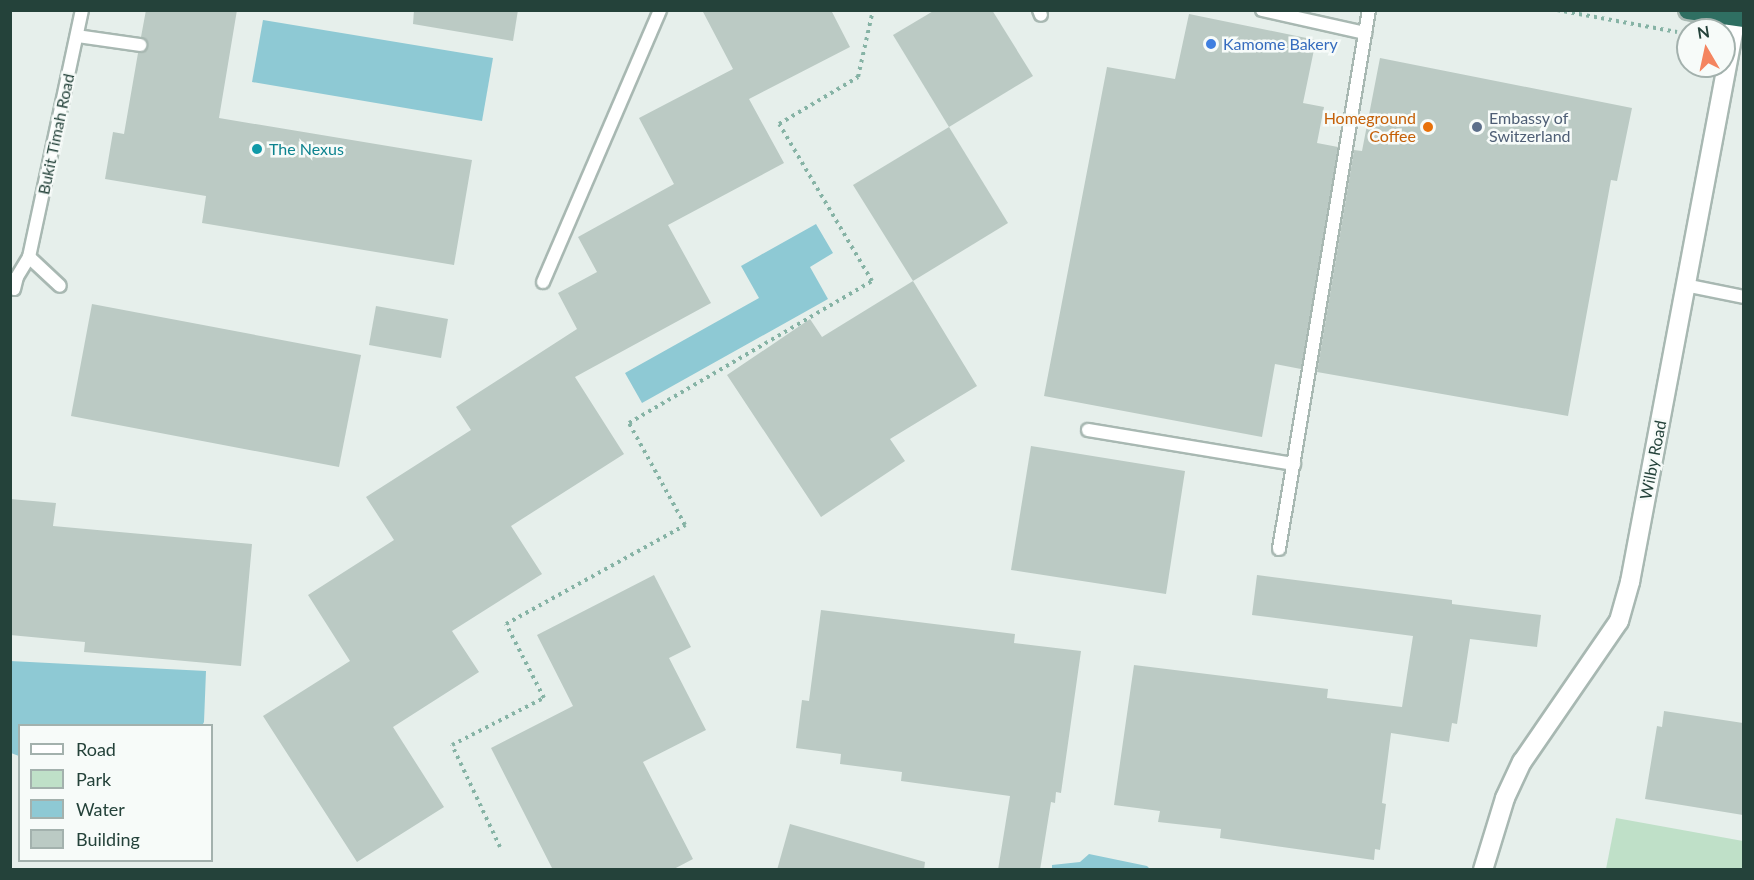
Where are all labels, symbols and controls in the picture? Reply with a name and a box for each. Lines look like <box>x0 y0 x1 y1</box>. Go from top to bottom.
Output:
north arrow <box>1676 18 1736 78</box>
text: N <box>1696 21 1711 42</box>
place label: Kamome Bakery <box>1223 34 1338 54</box>
marker: Kamome Bakery <box>1204 37 1218 51</box>
street label: Bukit Timah Road <box>34 71 78 197</box>
place label: Homeground Coffee <box>1324 108 1416 146</box>
place label: Embassy of Switzerland <box>1489 108 1571 146</box>
marker: Homeground Coffee <box>1421 120 1435 134</box>
marker: Embassy of Switzerland <box>1470 120 1484 134</box>
place label: The Nexus <box>269 139 344 159</box>
marker: The Nexus <box>250 142 264 156</box>
street label: Wilby Road <box>1636 419 1670 501</box>
legend <box>18 724 213 862</box>
text: Road <box>76 738 116 760</box>
text: Park <box>76 768 111 790</box>
text: Water <box>76 798 125 820</box>
text: Building <box>76 828 140 850</box>

